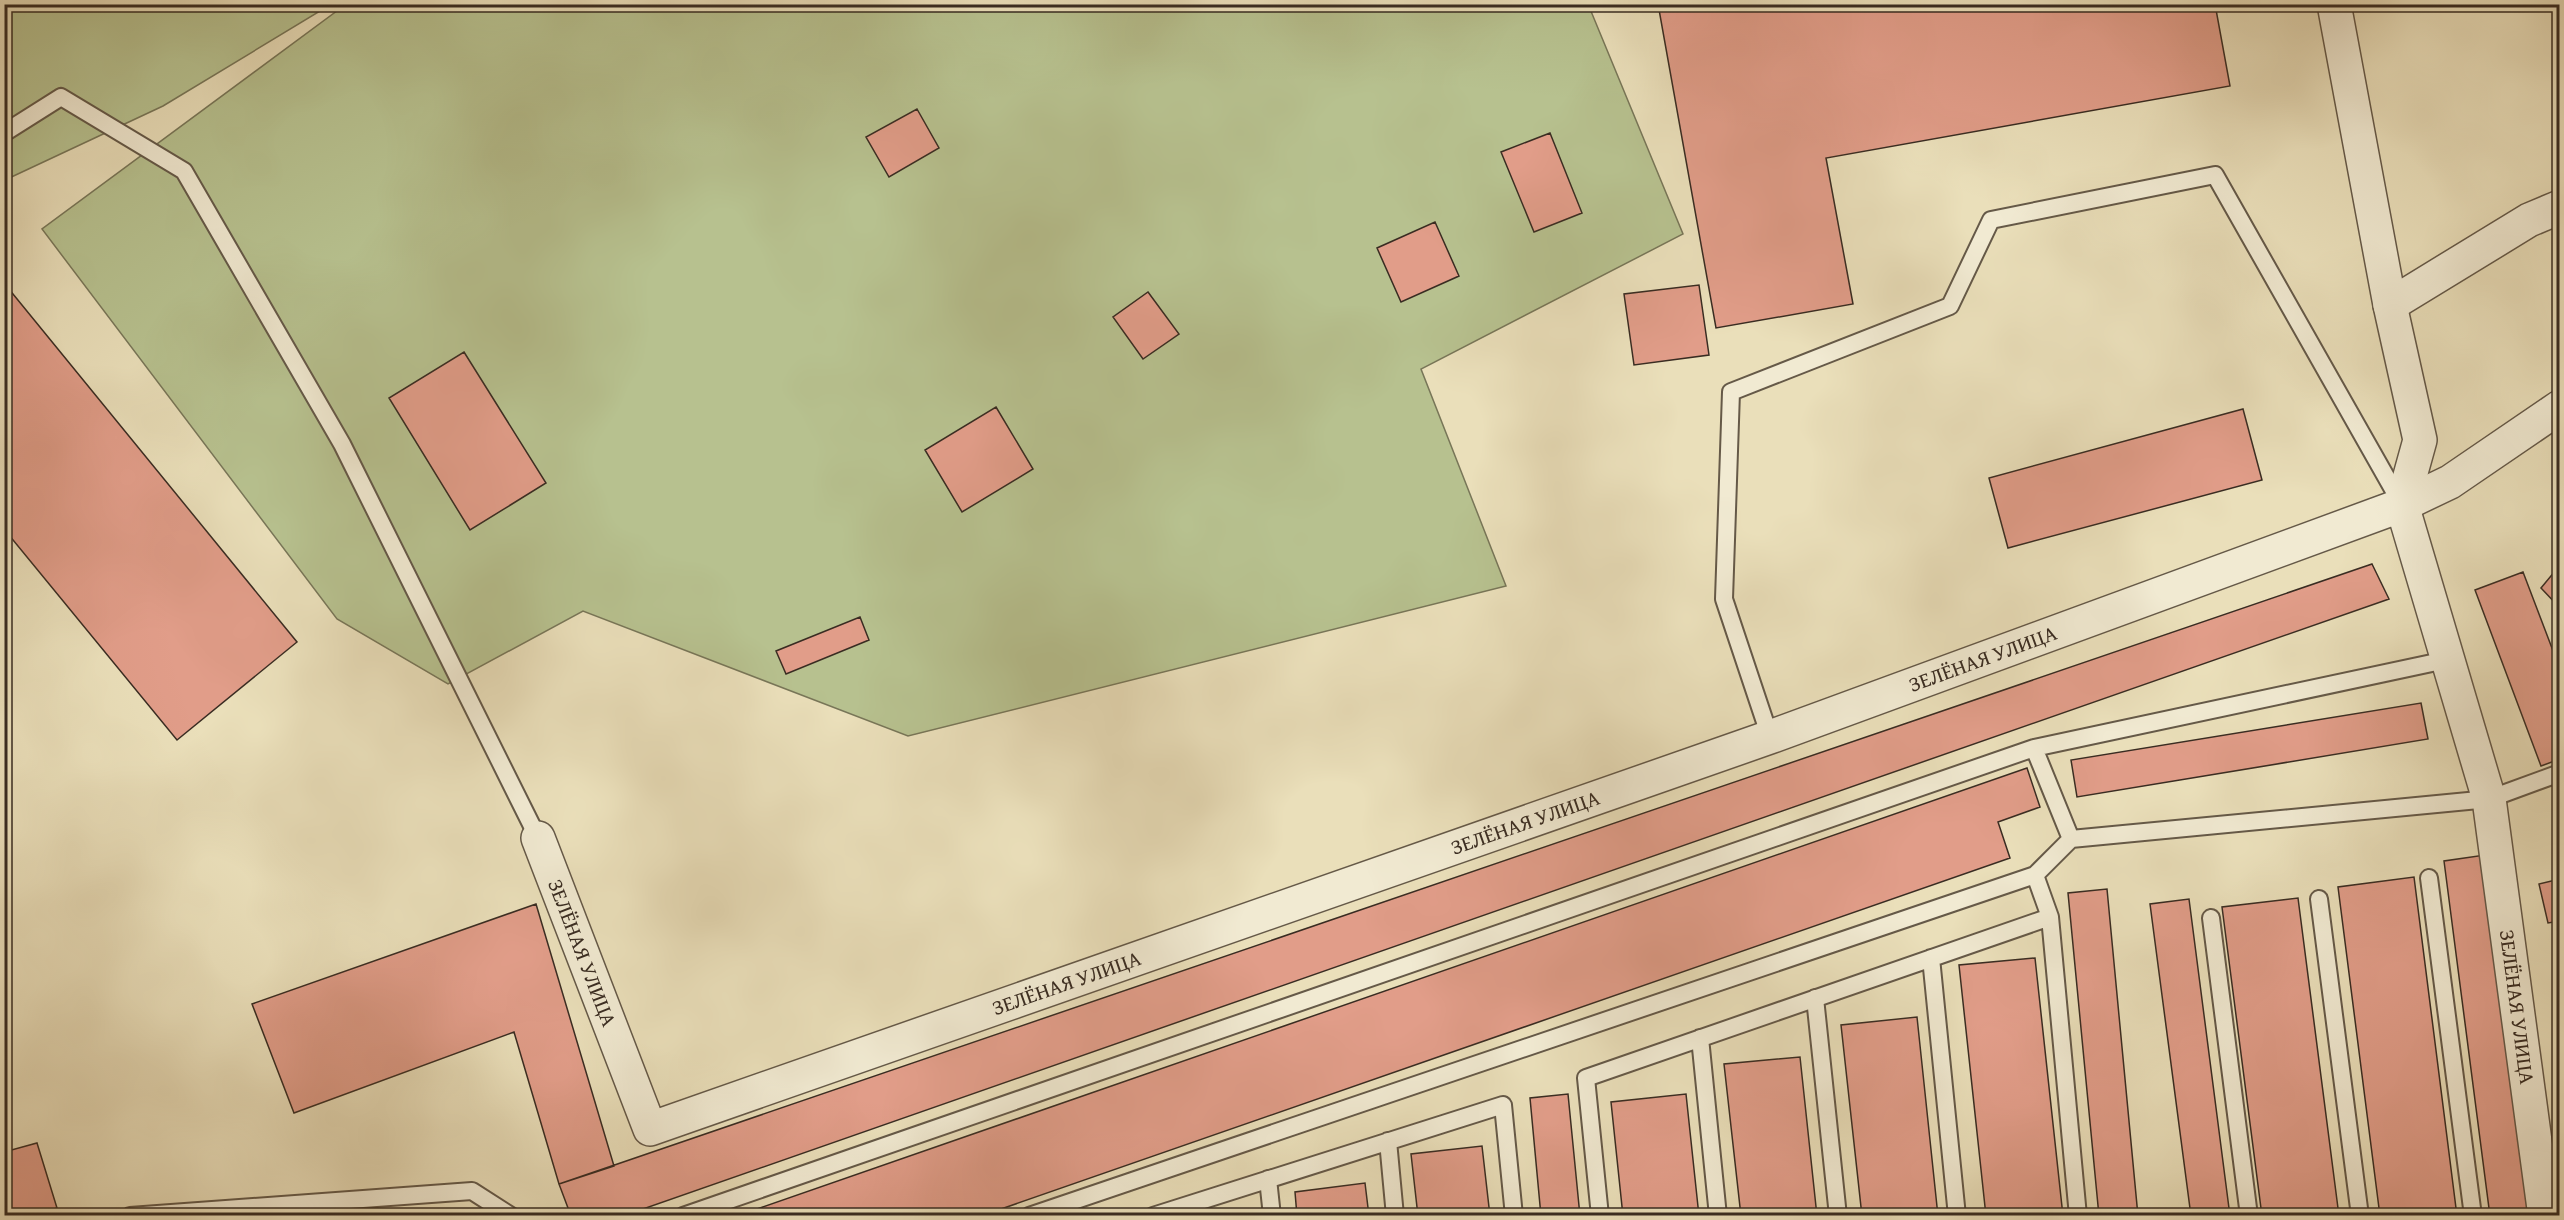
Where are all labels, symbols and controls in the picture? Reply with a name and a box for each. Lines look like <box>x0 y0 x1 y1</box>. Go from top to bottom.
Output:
street label: ЗЕЛЁНАЯ УЛИЦА <box>1904 617 2061 700</box>
street label: ЗЕЛЁНАЯ УЛИЦА <box>1446 782 1604 863</box>
street label: ЗЕЛЁНАЯ УЛИЦА <box>540 874 625 1031</box>
street label: ЗЕЛЁНАЯ УЛИЦА <box>2492 928 2543 1086</box>
street label: ЗЕЛЁНАЯ УЛИЦА <box>988 942 1145 1023</box>

